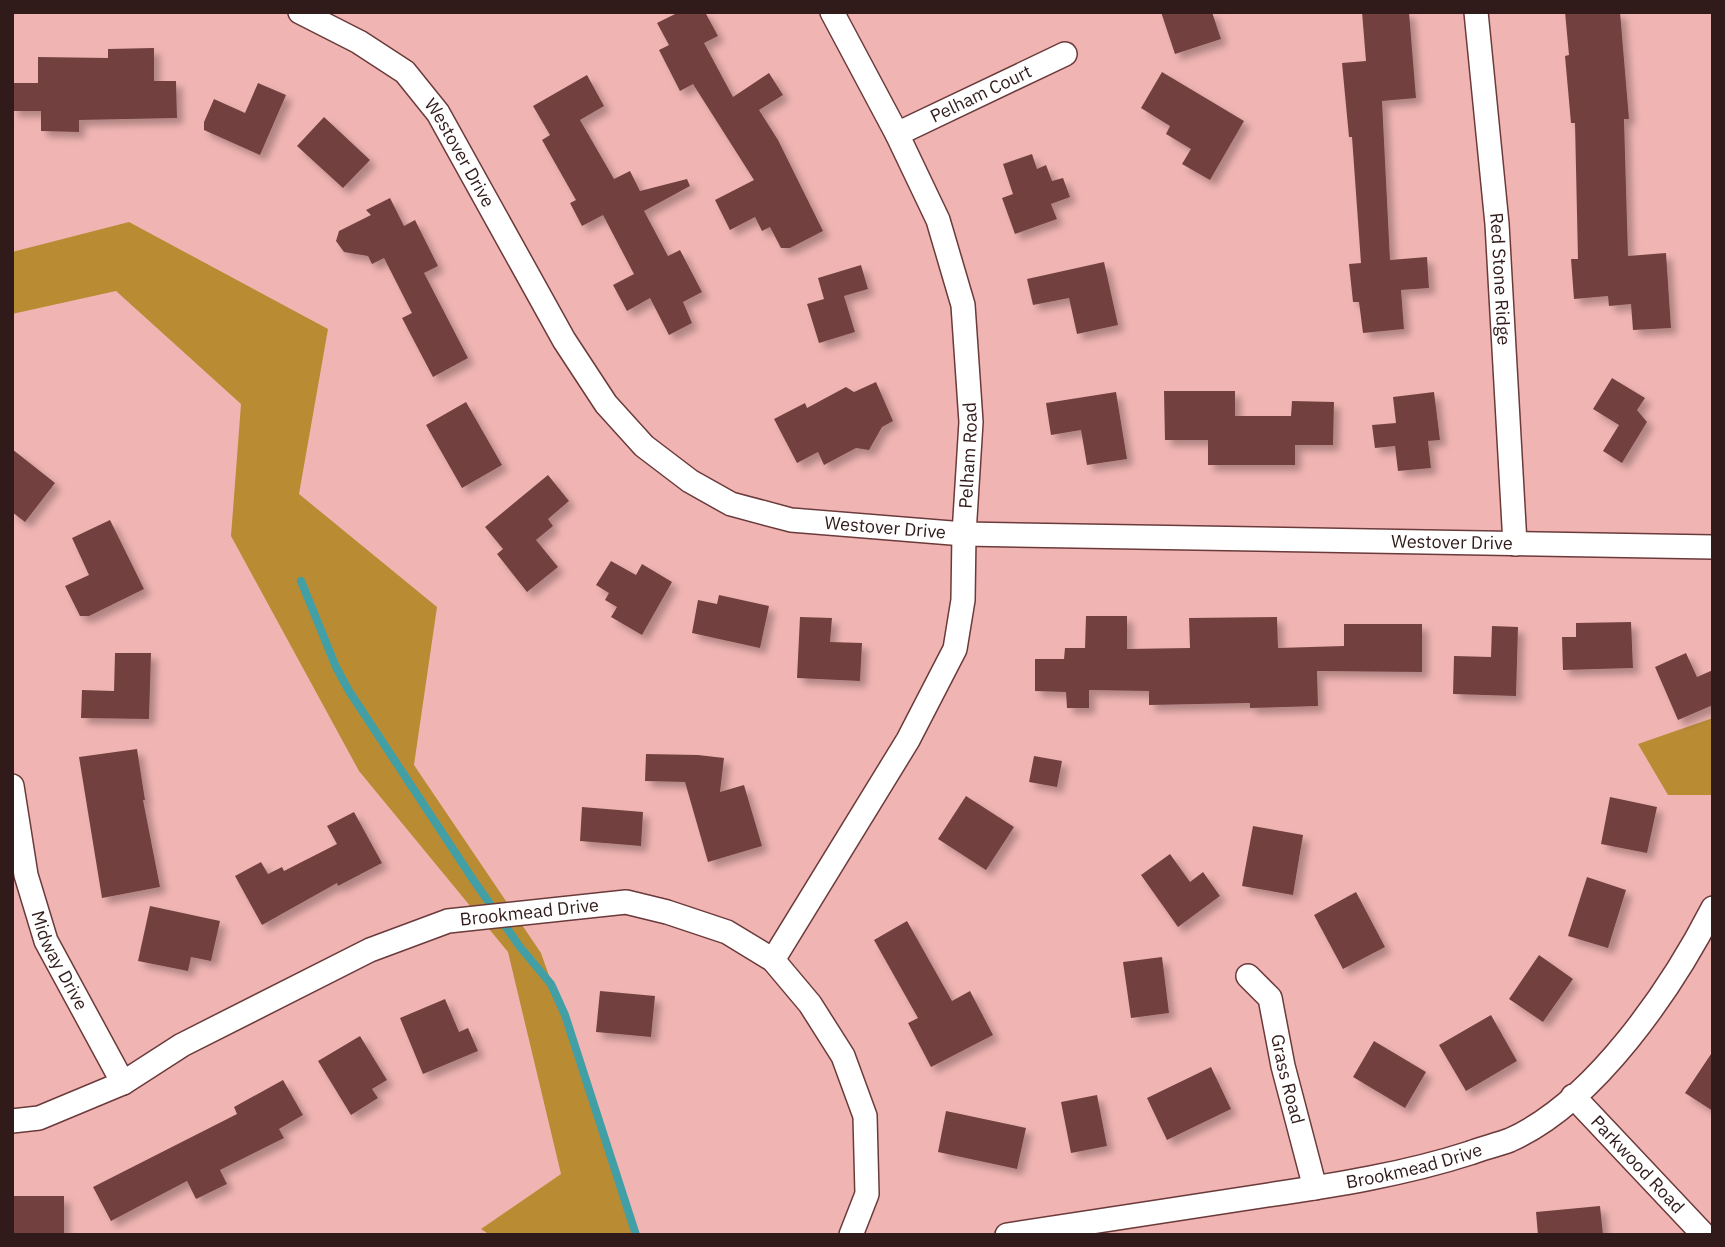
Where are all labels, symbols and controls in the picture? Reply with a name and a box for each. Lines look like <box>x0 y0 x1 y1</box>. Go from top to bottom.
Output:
street label: Pelham Court <box>926 60 1035 128</box>
street label: Westover Drive <box>420 93 500 211</box>
street label: Red Stone Ridge <box>1485 211 1516 346</box>
street label: Pelham Road <box>954 401 982 509</box>
street label: Westover Drive <box>824 511 947 544</box>
street label: Westover Drive <box>1391 529 1513 555</box>
street label: Brookmead Drive <box>459 893 600 931</box>
street label: Midway Drive <box>26 908 93 1014</box>
street label: Grass Road <box>1266 1032 1310 1126</box>
street label: Parkwood Road <box>1586 1110 1690 1218</box>
street label: Brookmead Drive <box>1344 1138 1485 1193</box>

